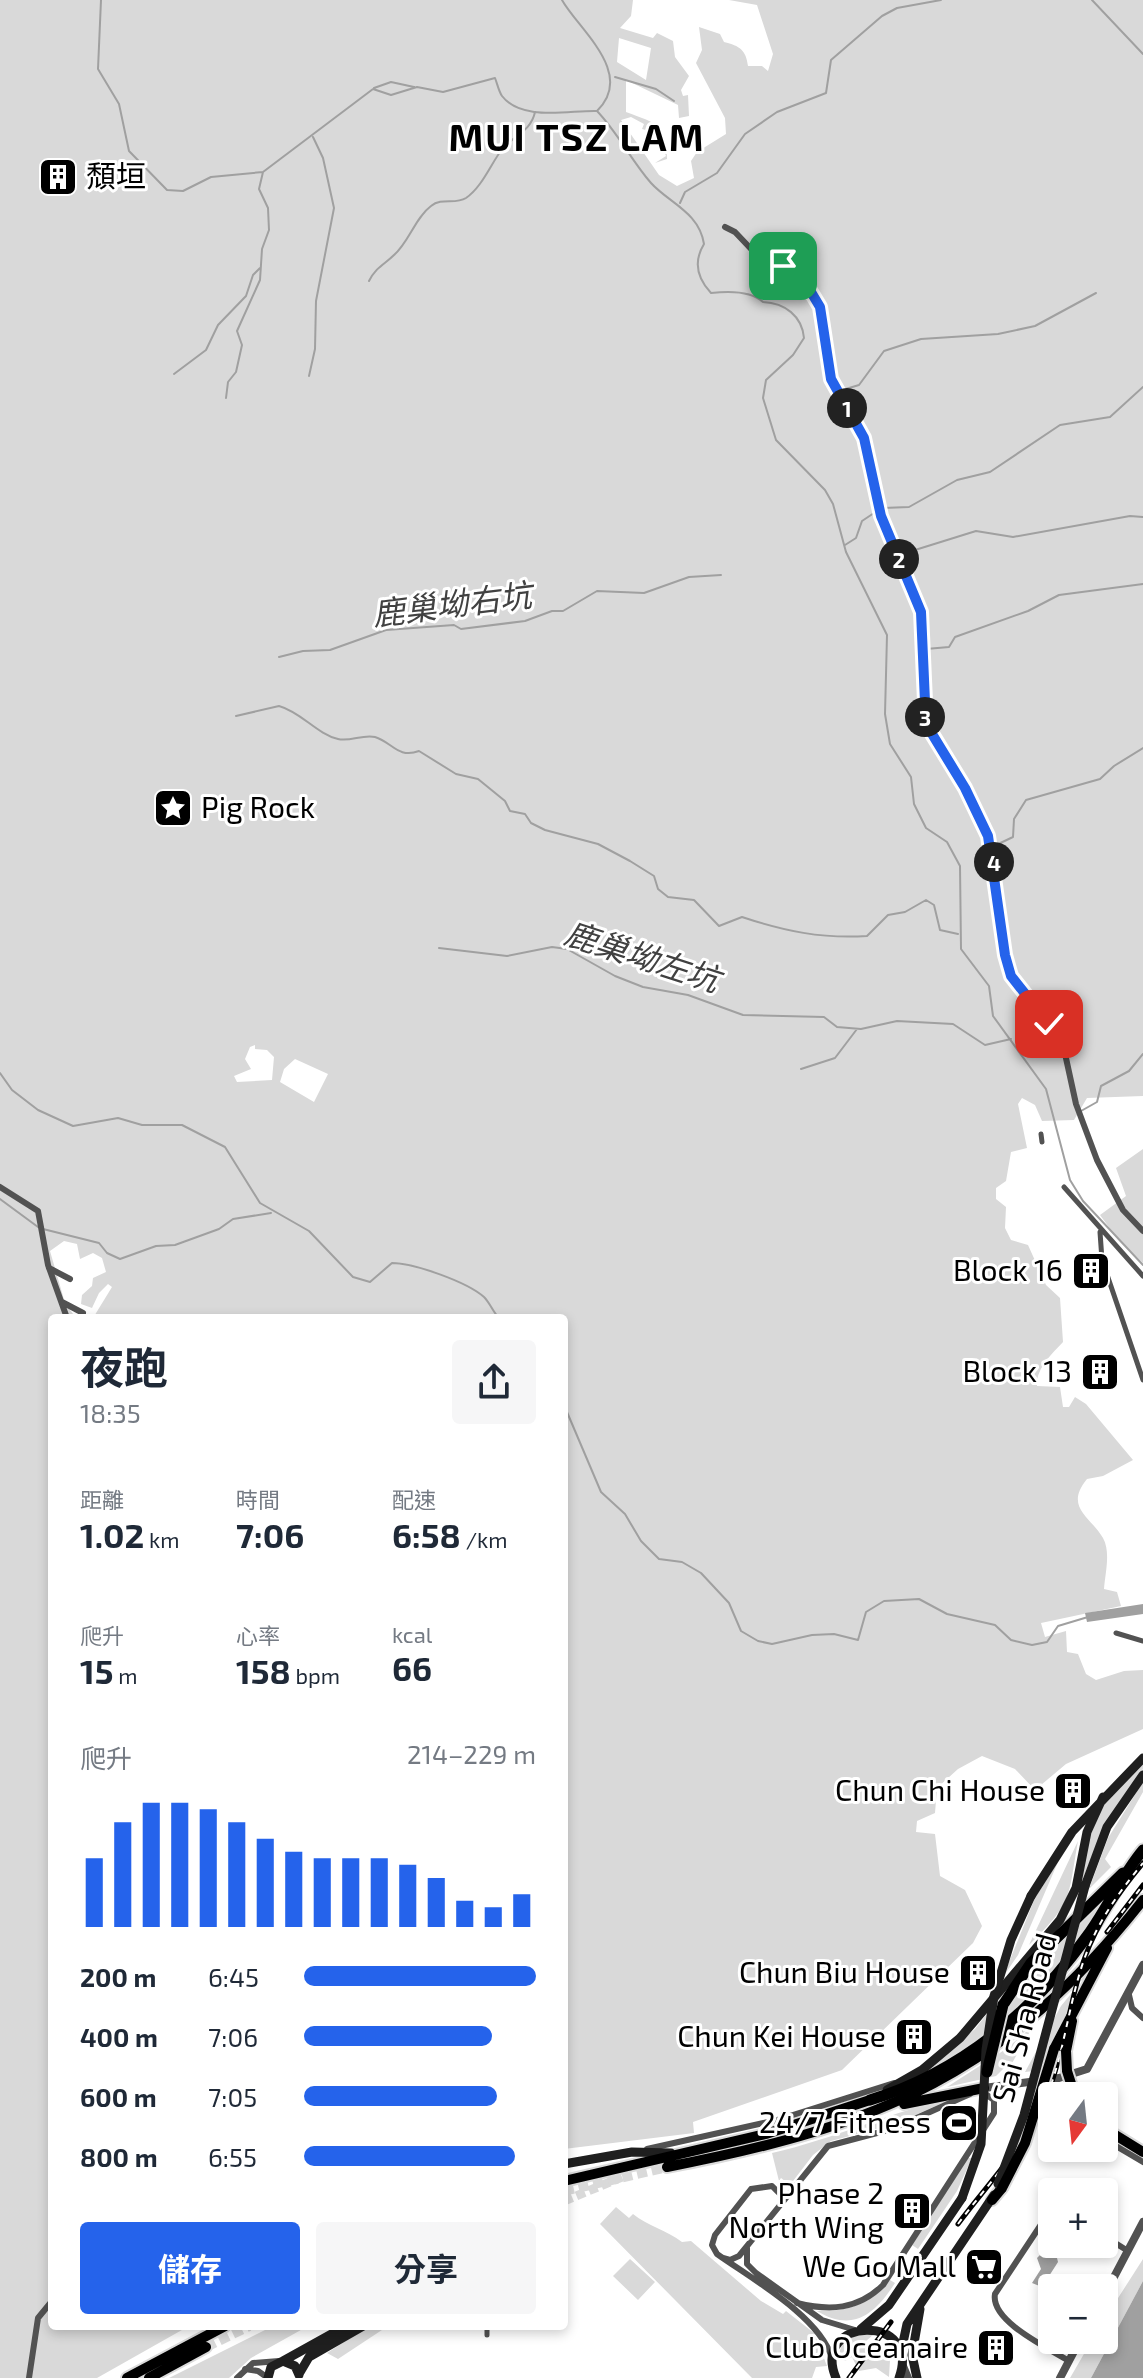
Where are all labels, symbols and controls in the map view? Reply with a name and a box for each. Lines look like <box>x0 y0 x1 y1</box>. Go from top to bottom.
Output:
district label: MUI TSZ LAM <box>449 113 705 159</box>
building icon: 頹垣 <box>37 156 79 198</box>
place label: 頹垣 <box>86 157 146 193</box>
pin <box>749 232 817 300</box>
icon: arrive <box>761 244 805 288</box>
pin: 1 <box>827 388 867 428</box>
text: 1 <box>842 395 852 421</box>
pin: 2 <box>879 539 919 579</box>
text: 2 <box>893 546 905 572</box>
water label: 鹿巢坳右坑 <box>370 574 537 632</box>
pin: 3 <box>905 697 945 737</box>
text: 3 <box>919 704 931 730</box>
place icon: Pig Rock <box>152 787 194 829</box>
place label: Pig Rock <box>201 788 315 824</box>
pin: 4 <box>974 842 1014 882</box>
text: 4 <box>987 849 1001 875</box>
water label: 鹿巢坳左坑 <box>561 912 728 999</box>
pin <box>1015 990 1083 1058</box>
icon: check <box>1027 1002 1071 1046</box>
building icon: Block 16 <box>1070 1250 1112 1292</box>
place label: Block 16 <box>953 1251 1063 1287</box>
text: 夜跑 <box>80 1340 168 1393</box>
button: share <box>452 1340 536 1424</box>
building icon: Block 13 <box>1079 1351 1121 1393</box>
place label: Block 13 <box>963 1352 1072 1388</box>
text: 18:35 <box>80 1397 141 1428</box>
text: 距離 <box>80 1486 124 1512</box>
text: 時間 <box>236 1486 280 1512</box>
text: 配速 <box>392 1486 436 1512</box>
text: 1.02 <box>80 1514 144 1555</box>
text: 7:06 <box>236 1514 304 1555</box>
text: 6:58 <box>392 1514 461 1555</box>
text: km <box>144 1526 180 1552</box>
text: /km <box>461 1526 508 1552</box>
text: kcal <box>392 1621 432 1647</box>
text: 爬升 <box>80 1622 124 1648</box>
text: 心率 <box>236 1622 280 1648</box>
text: 66 <box>392 1647 432 1688</box>
text: 15 <box>80 1650 113 1691</box>
text: 158 <box>236 1650 291 1691</box>
text: m <box>113 1662 138 1688</box>
text: bpm <box>291 1662 340 1688</box>
text: 214–229 m <box>407 1738 536 1769</box>
text: 爬升 <box>80 1742 132 1773</box>
building icon: Chun Chi House <box>1052 1770 1094 1812</box>
place label: Chun Chi House <box>835 1771 1045 1807</box>
street label: Sai Sha Road <box>983 1929 1063 2106</box>
building icon: Chun Biu House <box>957 1952 999 1994</box>
place label: Chun Biu House <box>739 1953 950 1989</box>
text: 200 m <box>80 1961 156 1992</box>
text: 6:45 <box>208 1961 259 1992</box>
building icon: Chun Kei House <box>893 2016 935 2058</box>
place label: Chun Kei House <box>677 2017 886 2053</box>
text: 400 m <box>80 2021 158 2052</box>
text: 7:06 <box>208 2021 258 2052</box>
text: 600 m <box>80 2081 157 2112</box>
text: 7:05 <box>208 2081 257 2112</box>
north arrow <box>1038 2082 1118 2162</box>
map controls <box>1038 2082 1118 2354</box>
sports icon: 24/7 Fitness <box>938 2102 980 2144</box>
place label: 24/7 Fitness <box>759 2103 931 2139</box>
text: 800 m <box>80 2141 158 2172</box>
text: 6:55 <box>208 2141 257 2172</box>
place label: Phase 2 North Wing <box>729 2174 884 2244</box>
button: + <box>1038 2178 1118 2258</box>
building icon: Phase 2 North Wing <box>891 2190 933 2232</box>
button: 儲存 <box>80 2222 300 2314</box>
button: 分享 <box>316 2222 536 2314</box>
supermarket icon: We Go Mall <box>963 2246 1005 2288</box>
place label: We Go Mall <box>802 2247 956 2283</box>
button: − <box>1038 2274 1118 2354</box>
building icon: Club Oceanaire <box>975 2327 1017 2369</box>
place label: Club Oceanaire <box>765 2328 968 2364</box>

